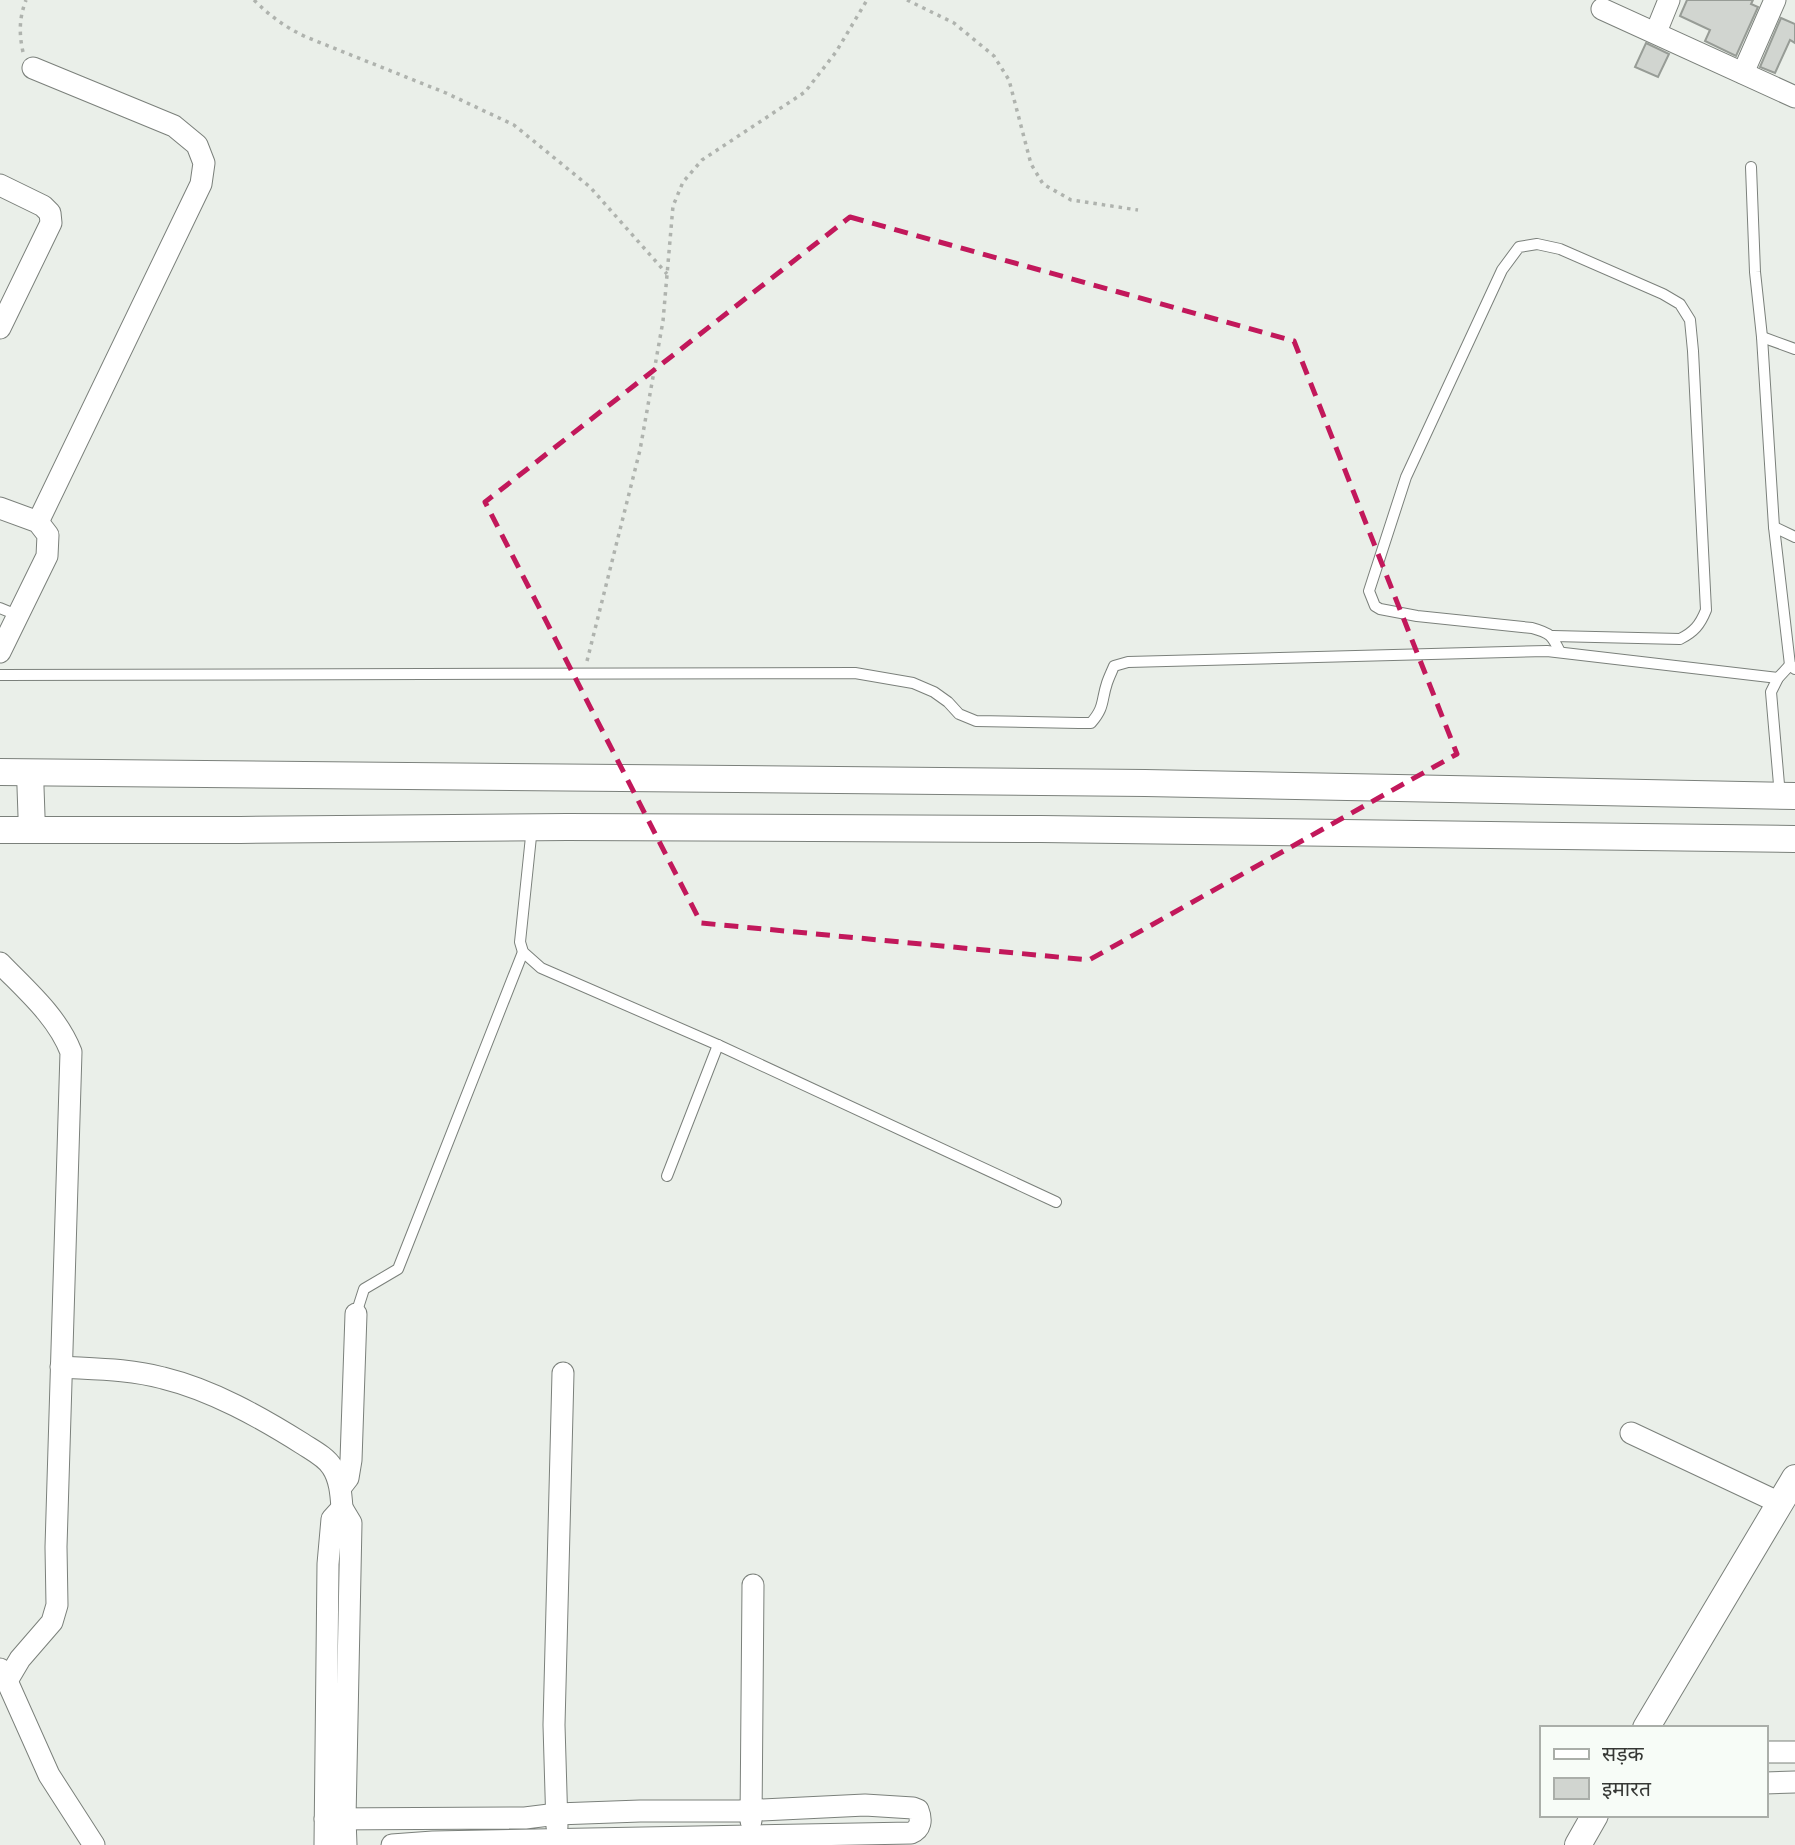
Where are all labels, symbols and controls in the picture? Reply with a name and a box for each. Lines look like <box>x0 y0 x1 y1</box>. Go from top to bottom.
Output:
legend <box>1540 1726 1767 1817</box>
text: सड़क <box>1602 1741 1644 1767</box>
text: इमारत <box>1602 1776 1652 1802</box>

